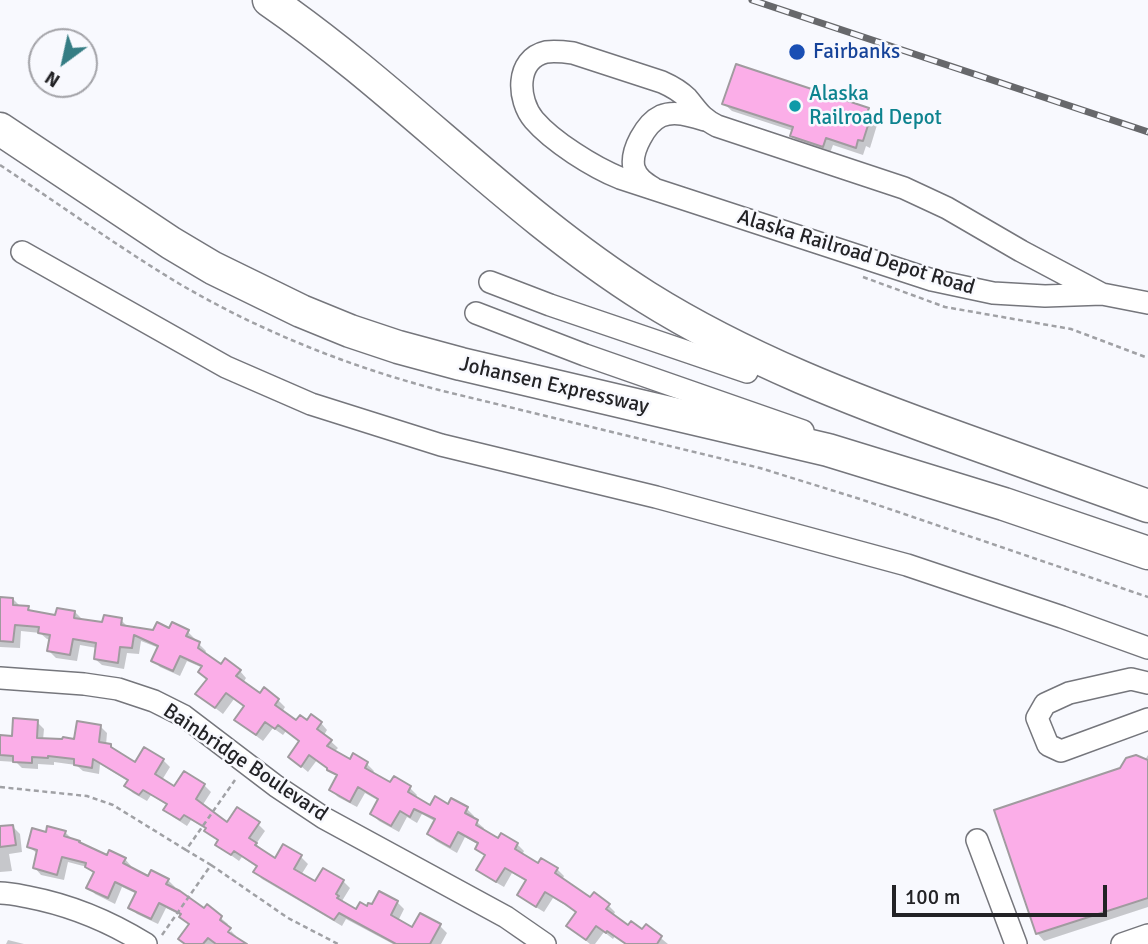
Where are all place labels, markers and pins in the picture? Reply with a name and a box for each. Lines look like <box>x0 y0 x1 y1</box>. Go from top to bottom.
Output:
place label: Fairbanks <box>813 39 900 65</box>
marker: Fairbanks <box>787 42 807 62</box>
place label: Alaska Railroad Depot <box>809 81 942 131</box>
marker: Alaska Railroad Depot <box>787 98 803 114</box>

